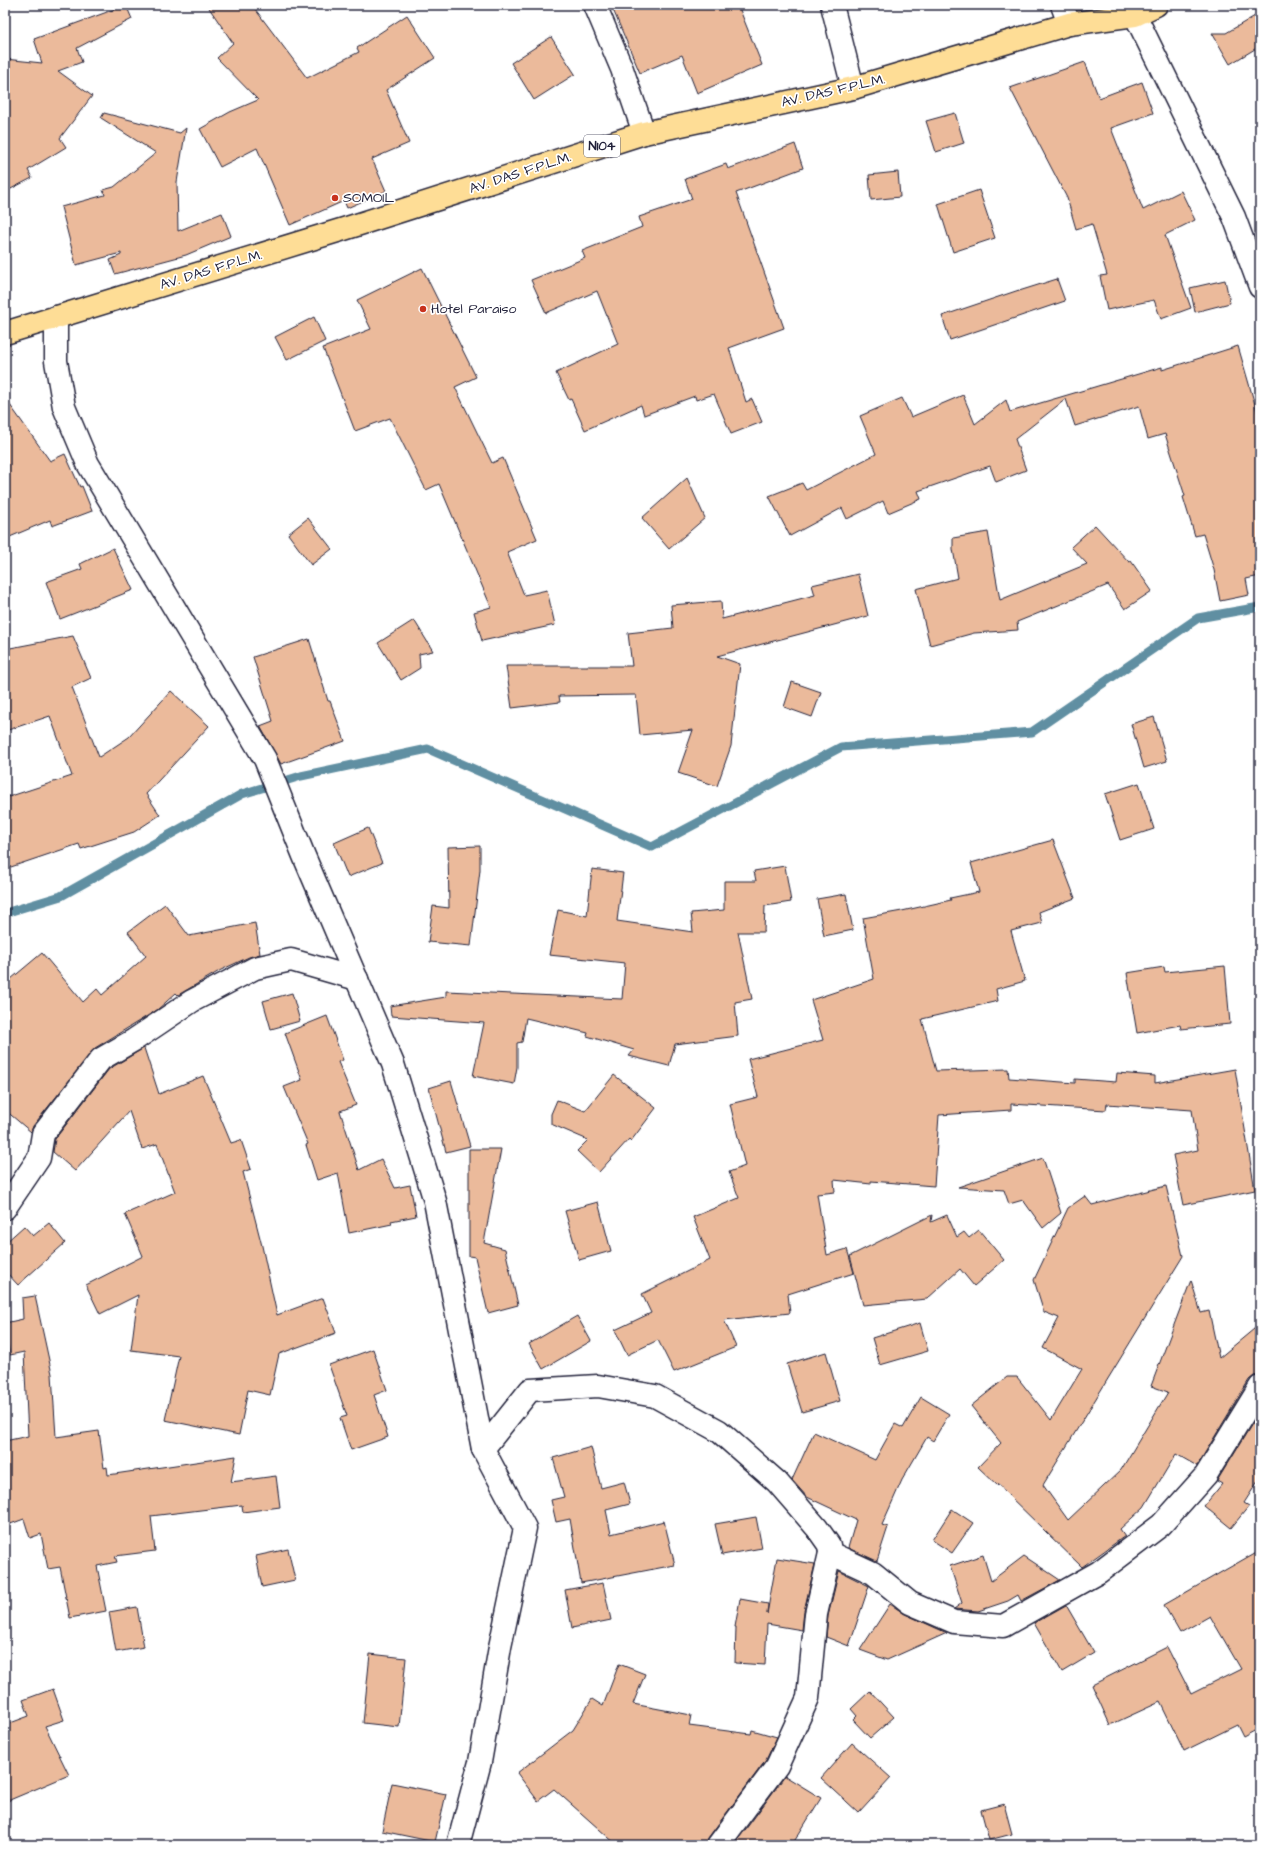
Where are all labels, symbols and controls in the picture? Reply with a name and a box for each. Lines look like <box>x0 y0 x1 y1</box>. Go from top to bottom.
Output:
street label: AV. DAS F.P.L.M. <box>779 69 887 113</box>
road number: N104 <box>584 135 620 157</box>
street label: AV. DAS F.P.L.M. <box>467 147 573 199</box>
place label: SOMOIL <box>343 188 394 208</box>
marker: SOMOIL <box>330 193 340 203</box>
street label: AV. DAS F.P.L.M. <box>158 245 265 295</box>
place label: Hotel Paraiso <box>431 299 516 319</box>
marker: Hotel Paraiso <box>418 304 428 314</box>

